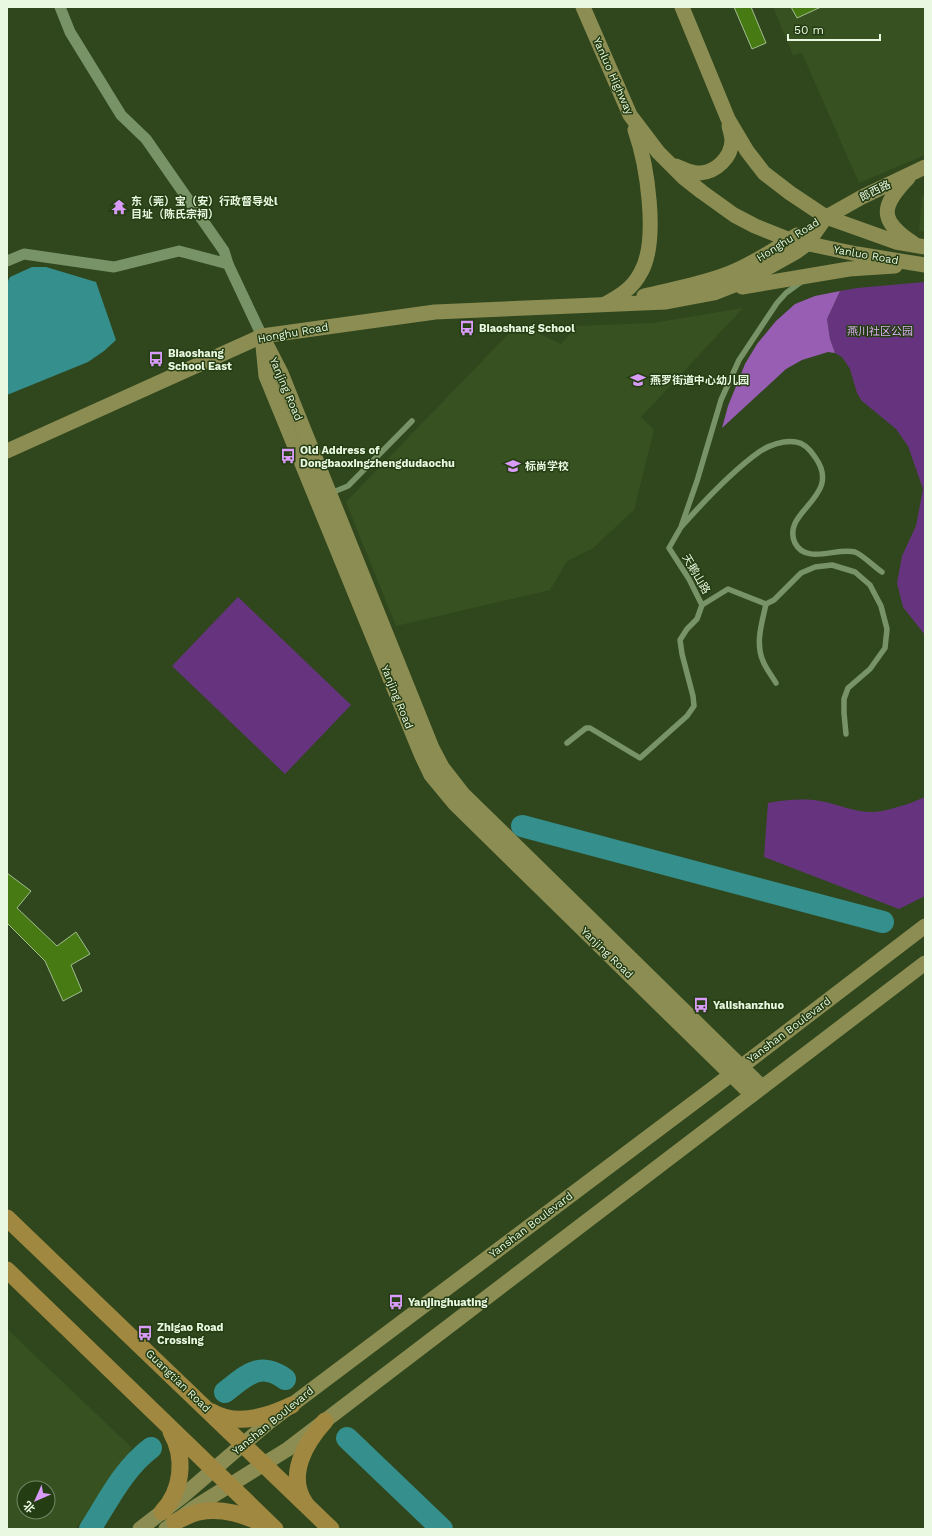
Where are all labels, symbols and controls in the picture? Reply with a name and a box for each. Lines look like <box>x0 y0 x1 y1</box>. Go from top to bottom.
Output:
scale bar <box>788 16 880 42</box>
text: 50 m <box>794 23 824 37</box>
street label: Yanluo Highway <box>590 35 636 117</box>
street label: 郎西路 <box>857 178 893 204</box>
place label: 东（莞）宝（安）行政督导处l 目址（陈氏宗祠） <box>131 195 278 221</box>
temple icon: 东（莞）宝（安）行政督导处l 目址（陈氏宗祠） <box>110 198 128 216</box>
street label: Honghu Road <box>754 216 822 264</box>
street label: Yanluo Road <box>833 243 899 267</box>
bus stop icon: Biaoshang School <box>458 319 476 337</box>
street label: Honghu Road <box>257 320 329 346</box>
place label: Biaoshang School <box>479 322 575 335</box>
park label: 燕川社区公园 <box>847 325 913 338</box>
place label: Biaoshang School East <box>168 347 232 373</box>
bus stop icon: Biaoshang School East <box>147 350 165 368</box>
street label: Yanjing Road <box>267 355 305 423</box>
school or university icon: 燕罗街道中心幼儿园 <box>629 371 647 389</box>
place label: 燕罗街道中心幼儿园 <box>650 374 749 387</box>
place label: Old Address of Dongbaoxingzhengdudaochu <box>300 444 455 470</box>
bus stop icon: Old Address of Dongbaoxingzhengdudaochu <box>279 447 297 465</box>
school or university icon: 标尚学校 <box>504 457 522 475</box>
place label: 标尚学校 <box>525 460 569 473</box>
street label: 天鹅山路 <box>679 552 713 596</box>
street label: Yanjing Road <box>378 663 416 731</box>
street label: Yanjing Road <box>578 925 636 981</box>
street label: Yanshan Boulevard <box>745 994 833 1066</box>
bus stop icon: Yalishanzhuo <box>692 996 710 1014</box>
place label: Yalishanzhuo <box>713 999 784 1012</box>
street label: Yanshan Boulevard <box>487 1189 575 1261</box>
bus stop icon: Yanjinghuating <box>387 1293 405 1311</box>
place label: Yanjinghuating <box>408 1296 488 1309</box>
place label: Zhigao Road Crossing <box>157 1321 224 1347</box>
bus stop icon: Zhigao Road Crossing <box>136 1324 154 1342</box>
street label: Guangtian Road <box>143 1347 213 1415</box>
street label: Yanshan Boulevard <box>230 1384 316 1458</box>
north arrow <box>16 1480 56 1520</box>
text: 北 <box>21 1498 38 1515</box>

